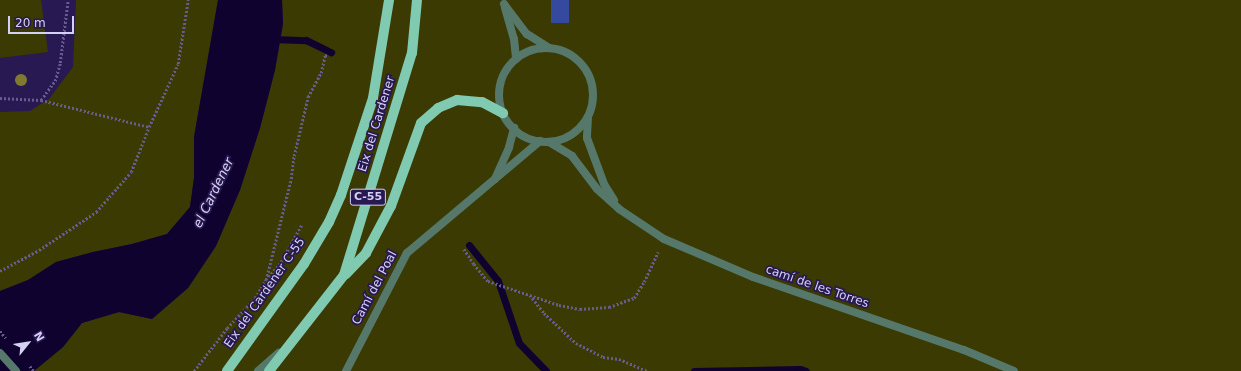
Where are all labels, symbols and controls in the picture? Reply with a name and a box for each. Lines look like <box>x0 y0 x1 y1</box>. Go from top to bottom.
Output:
scale bar <box>10 8 76 34</box>
text: 20 m <box>15 16 46 30</box>
street label: Eix del Cardener <box>356 74 398 174</box>
water label: el Cardener <box>190 155 238 231</box>
road number: C-55 <box>349 188 387 206</box>
street label: Eix del Cardener C-55 <box>221 235 309 351</box>
street label: Camí del Poal <box>349 249 401 327</box>
street label: camí de les Torres <box>764 263 870 311</box>
north arrow <box>8 323 48 363</box>
text: N <box>31 330 47 344</box>

